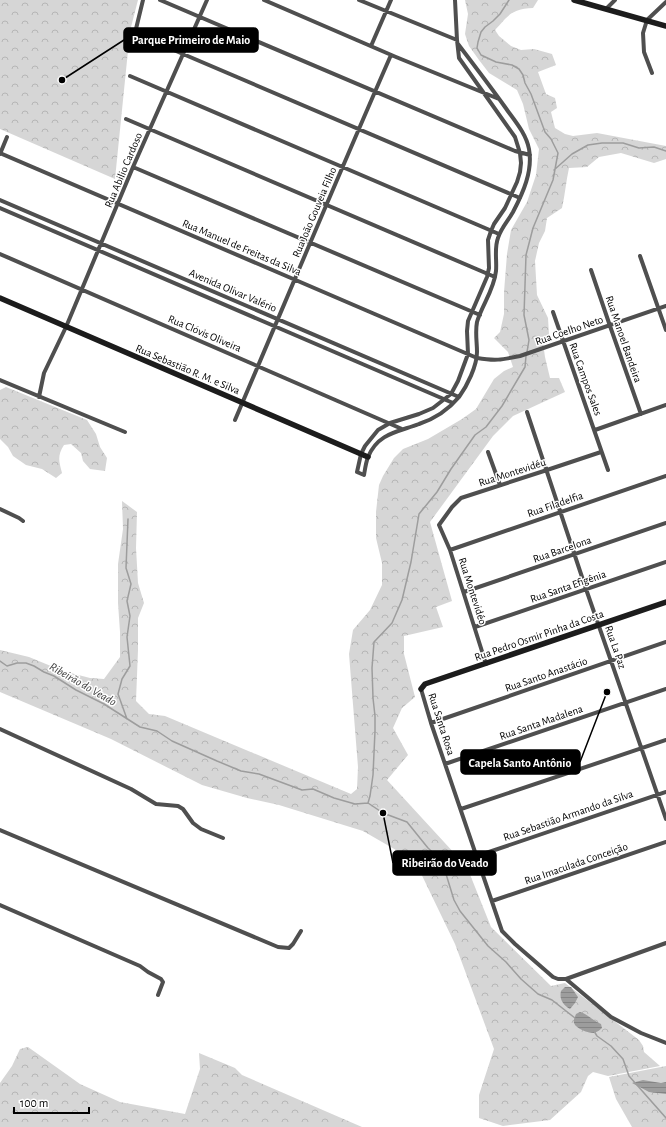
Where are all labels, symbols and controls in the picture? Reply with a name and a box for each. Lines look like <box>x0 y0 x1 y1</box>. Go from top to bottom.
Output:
callout: Parque Primeiro de Maio <box>124 28 258 52</box>
text: Parque Primeiro de Maio <box>132 34 250 46</box>
street label: Rua Abilio Cardoso <box>103 131 144 209</box>
street label: Rua João Gouveia Filho <box>290 165 338 259</box>
street label: Rua Manuel de Freitas da Silva <box>181 217 303 278</box>
street label: Avenida Olivar Valério <box>187 267 278 314</box>
street label: Rua Manoel Bandeira <box>603 294 644 384</box>
street label: Rua Clóvis Oliveira <box>167 313 243 354</box>
street label: Rua Coelho Neto <box>534 314 605 347</box>
street label: Rua Campos Sales <box>567 341 604 417</box>
street label: Rua Sebastião R. M. e Silva <box>134 342 242 396</box>
street label: Rua Montevidéu <box>477 456 547 489</box>
street label: Rua Filadelfia <box>526 490 585 519</box>
street label: Rua Barcelona <box>532 534 593 565</box>
street label: Rua Montevidéo <box>457 556 489 626</box>
street label: Rua Santa Efigênia <box>529 568 608 605</box>
street label: Rua Pedro Osmir Pinha da Costa <box>473 608 605 663</box>
street label: Rua La Paz <box>603 624 628 671</box>
street label: Rua Santo Anastácio <box>503 655 589 694</box>
water label: Ribeirão do Veado <box>48 660 119 708</box>
street label: Rua Santa Rosa <box>426 692 457 757</box>
street label: Rua Santa Madalena <box>498 703 584 742</box>
callout: Capela Santo Antônio <box>461 750 580 774</box>
text: Capela Santo Antônio <box>469 757 571 769</box>
street label: Rua Sebastião Armando da Silva <box>502 788 635 843</box>
street label: Rua Imaculada Conceição <box>523 841 629 886</box>
callout: Ribeirão do Veado <box>393 851 496 875</box>
text: Ribeirão do Veado <box>401 857 489 869</box>
scale bar <box>14 1089 89 1115</box>
text: 100 m <box>20 1097 48 1109</box>

